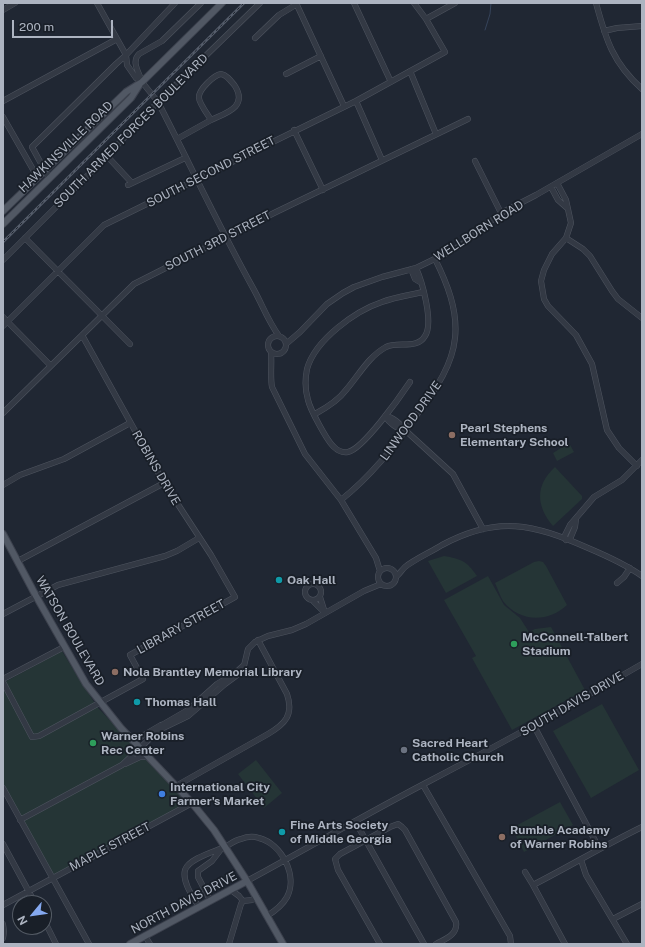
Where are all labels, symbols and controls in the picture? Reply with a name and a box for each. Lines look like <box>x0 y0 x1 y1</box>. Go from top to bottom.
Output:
scale bar <box>14 12 115 38</box>
text: 200 m <box>19 20 54 34</box>
street label: SOUTH ARMED FORCES BOULEVARD <box>51 51 211 211</box>
street label: HAWKINSVILLE ROAD <box>16 98 116 196</box>
street label: SOUTH SECOND STREET <box>144 133 278 211</box>
street label: WELLBORN ROAD <box>432 198 526 264</box>
street label: SOUTH 3RD STREET <box>163 208 273 274</box>
street label: LINWOOD DRIVE <box>377 378 445 464</box>
place label: Pearl Stephens Elementary School <box>460 421 569 449</box>
street label: ROBINS DRIVE <box>129 428 183 508</box>
marker: Pearl Stephens Elementary School <box>447 430 457 440</box>
place label: Oak Hall <box>287 573 336 587</box>
street label: WATSON BOULEVARD <box>33 574 107 688</box>
marker: Oak Hall <box>274 575 284 585</box>
street label: LIBRARY STREET <box>134 597 228 657</box>
place label: McConnell-Talbert Stadium <box>522 630 628 658</box>
marker: McConnell-Talbert Stadium <box>509 639 519 649</box>
place label: Nola Brantley Memorial Library <box>123 665 302 679</box>
marker: Nola Brantley Memorial Library <box>110 667 120 677</box>
street label: SOUTH DAVIS DRIVE <box>518 669 626 739</box>
place label: Thomas Hall <box>145 695 217 709</box>
marker: Thomas Hall <box>132 697 142 707</box>
place label: Warner Robins Rec Center <box>101 729 184 757</box>
place label: Sacred Heart Catholic Church <box>412 736 504 764</box>
marker: Warner Robins Rec Center <box>88 738 98 748</box>
marker: Sacred Heart Catholic Church <box>399 745 409 755</box>
place label: International City Farmer's Market <box>170 780 270 808</box>
marker: International City Farmer's Market <box>157 789 167 799</box>
place label: Fine Arts Society of Middle Georgia <box>290 818 392 846</box>
street label: MAPLE STREET <box>67 820 153 874</box>
place label: Rumble Academy of Warner Robins <box>510 823 610 851</box>
marker: Fine Arts Society of Middle Georgia <box>277 827 287 837</box>
marker: Rumble Academy of Warner Robins <box>497 832 507 842</box>
street label: NORTH DAVIS DRIVE <box>129 869 239 937</box>
north arrow <box>12 895 52 935</box>
text: N <box>15 914 30 927</box>

